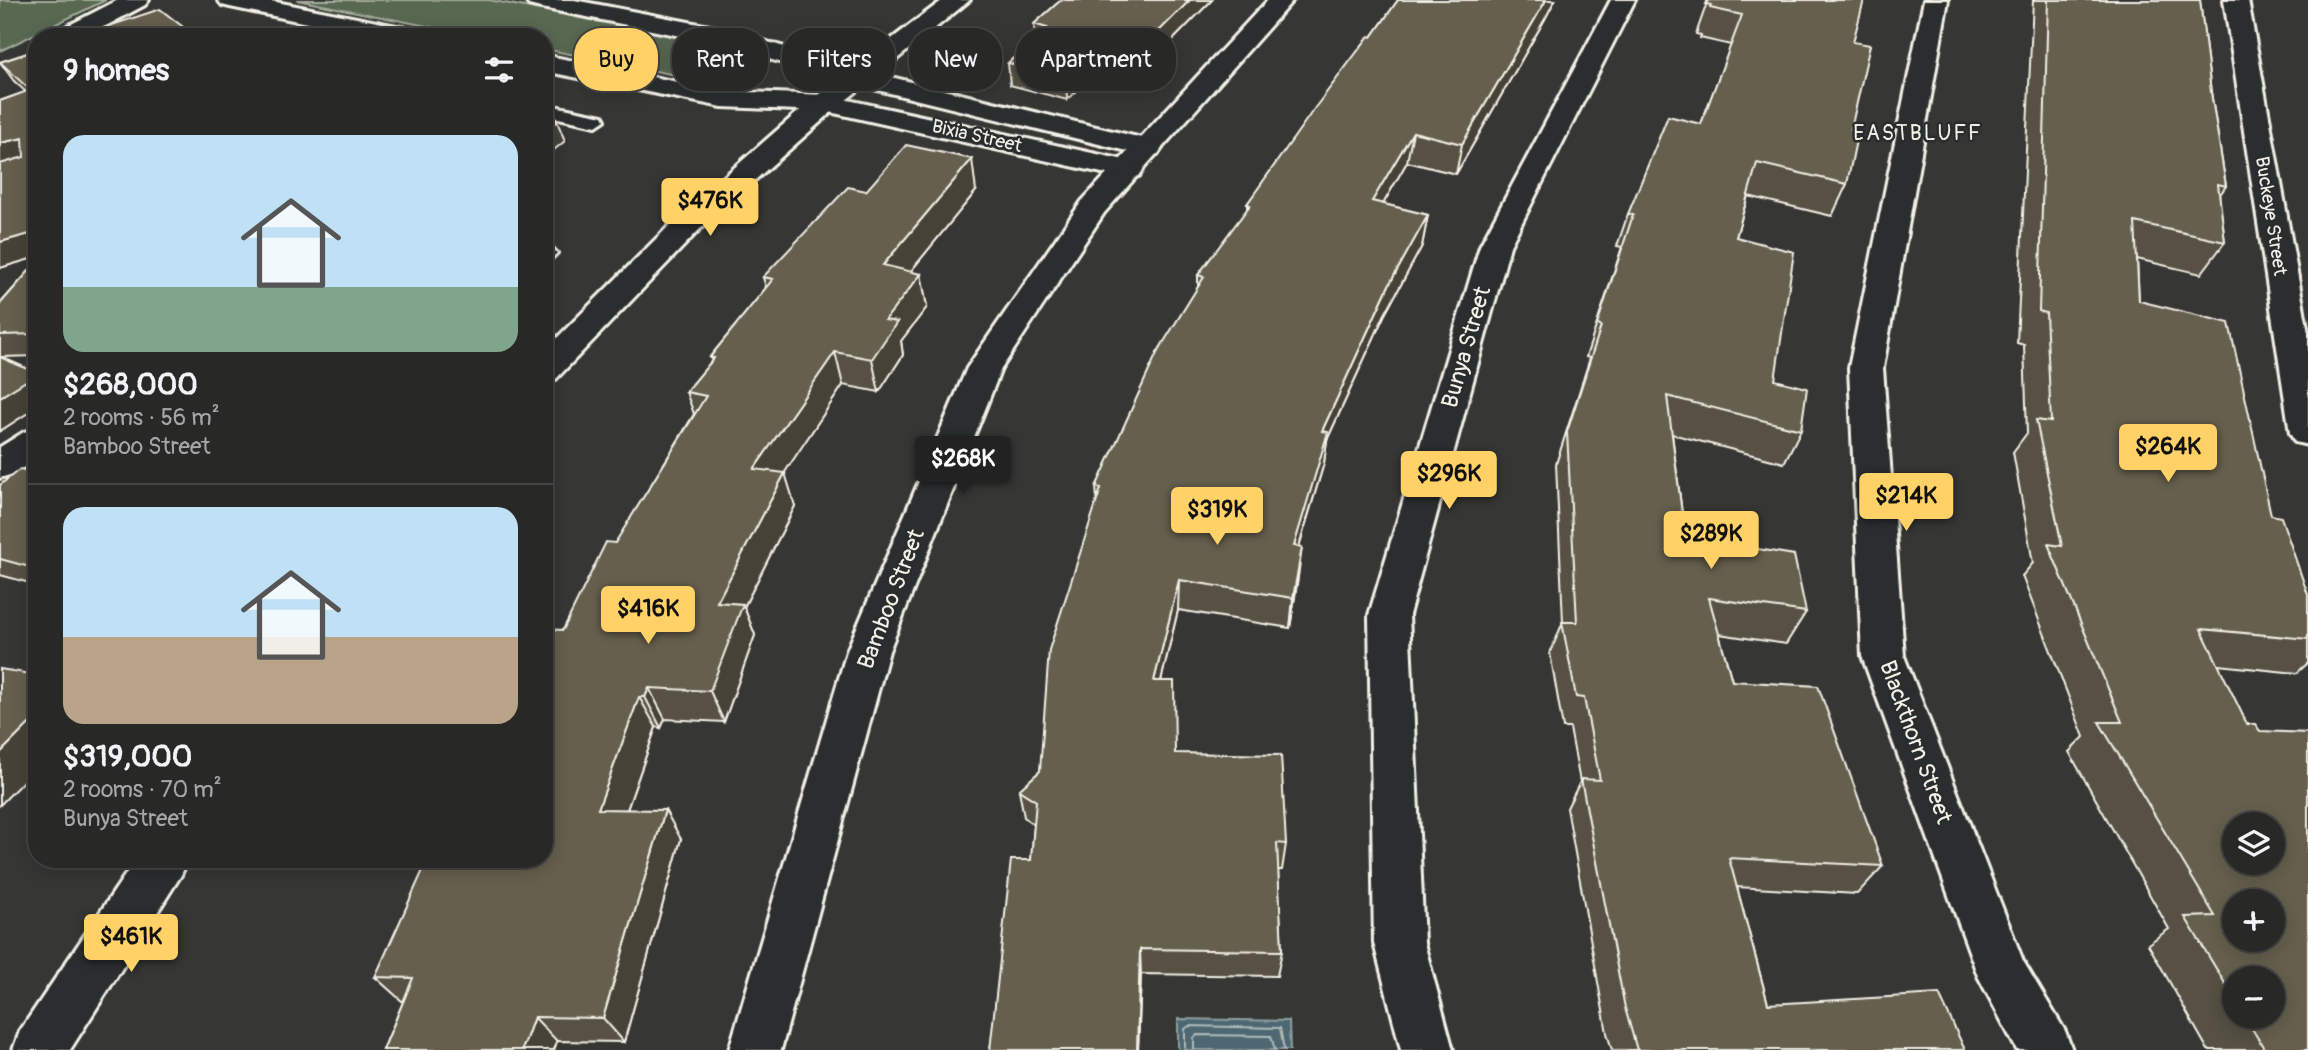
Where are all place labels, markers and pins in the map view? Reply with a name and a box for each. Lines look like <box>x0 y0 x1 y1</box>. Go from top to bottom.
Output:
pin: $476K <box>661 178 759 238</box>
pin: $264K <box>2119 424 2217 484</box>
pin: $268K <box>914 436 1012 496</box>
pin: $296K <box>1400 452 1498 511</box>
pin: $214K <box>1857 474 1955 533</box>
pin: $319K <box>1168 488 1266 547</box>
pin: $289K <box>1662 512 1760 571</box>
pin: $416K <box>599 586 697 646</box>
pin: $461K <box>82 914 180 974</box>

